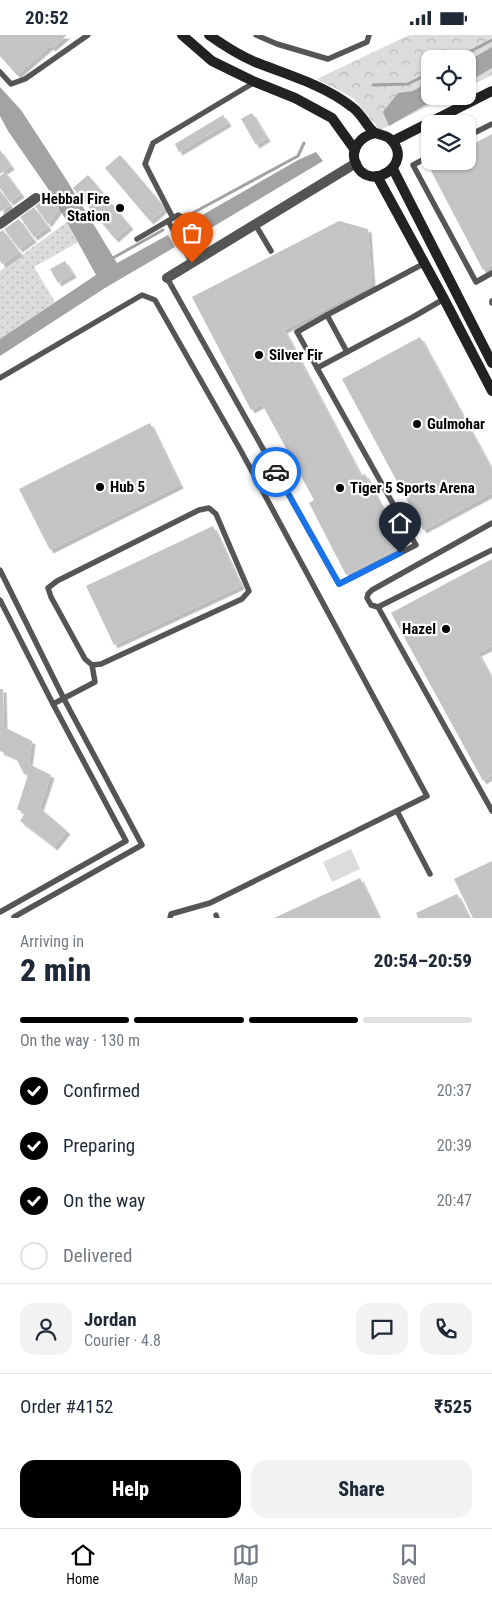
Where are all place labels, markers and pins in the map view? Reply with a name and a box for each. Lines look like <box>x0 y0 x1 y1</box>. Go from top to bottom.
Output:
place label: Hebbal Fire Station <box>42 190 110 225</box>
marker: Hebbal Fire Station <box>114 202 126 214</box>
pin <box>171 212 213 263</box>
place label: Silver Fir <box>269 346 323 364</box>
marker: Silver Fir <box>253 349 265 361</box>
place label: Gulmohar <box>427 415 485 433</box>
marker: Gulmohar <box>411 418 423 430</box>
place label: Hub 5 <box>110 478 145 496</box>
place label: Tiger 5 Sports Arena <box>350 479 475 497</box>
marker: Hub 5 <box>94 481 106 493</box>
marker: Tiger 5 Sports Arena <box>334 482 346 494</box>
pin <box>379 502 421 553</box>
place label: Hazel <box>402 620 436 638</box>
marker: Hazel <box>440 623 452 635</box>

